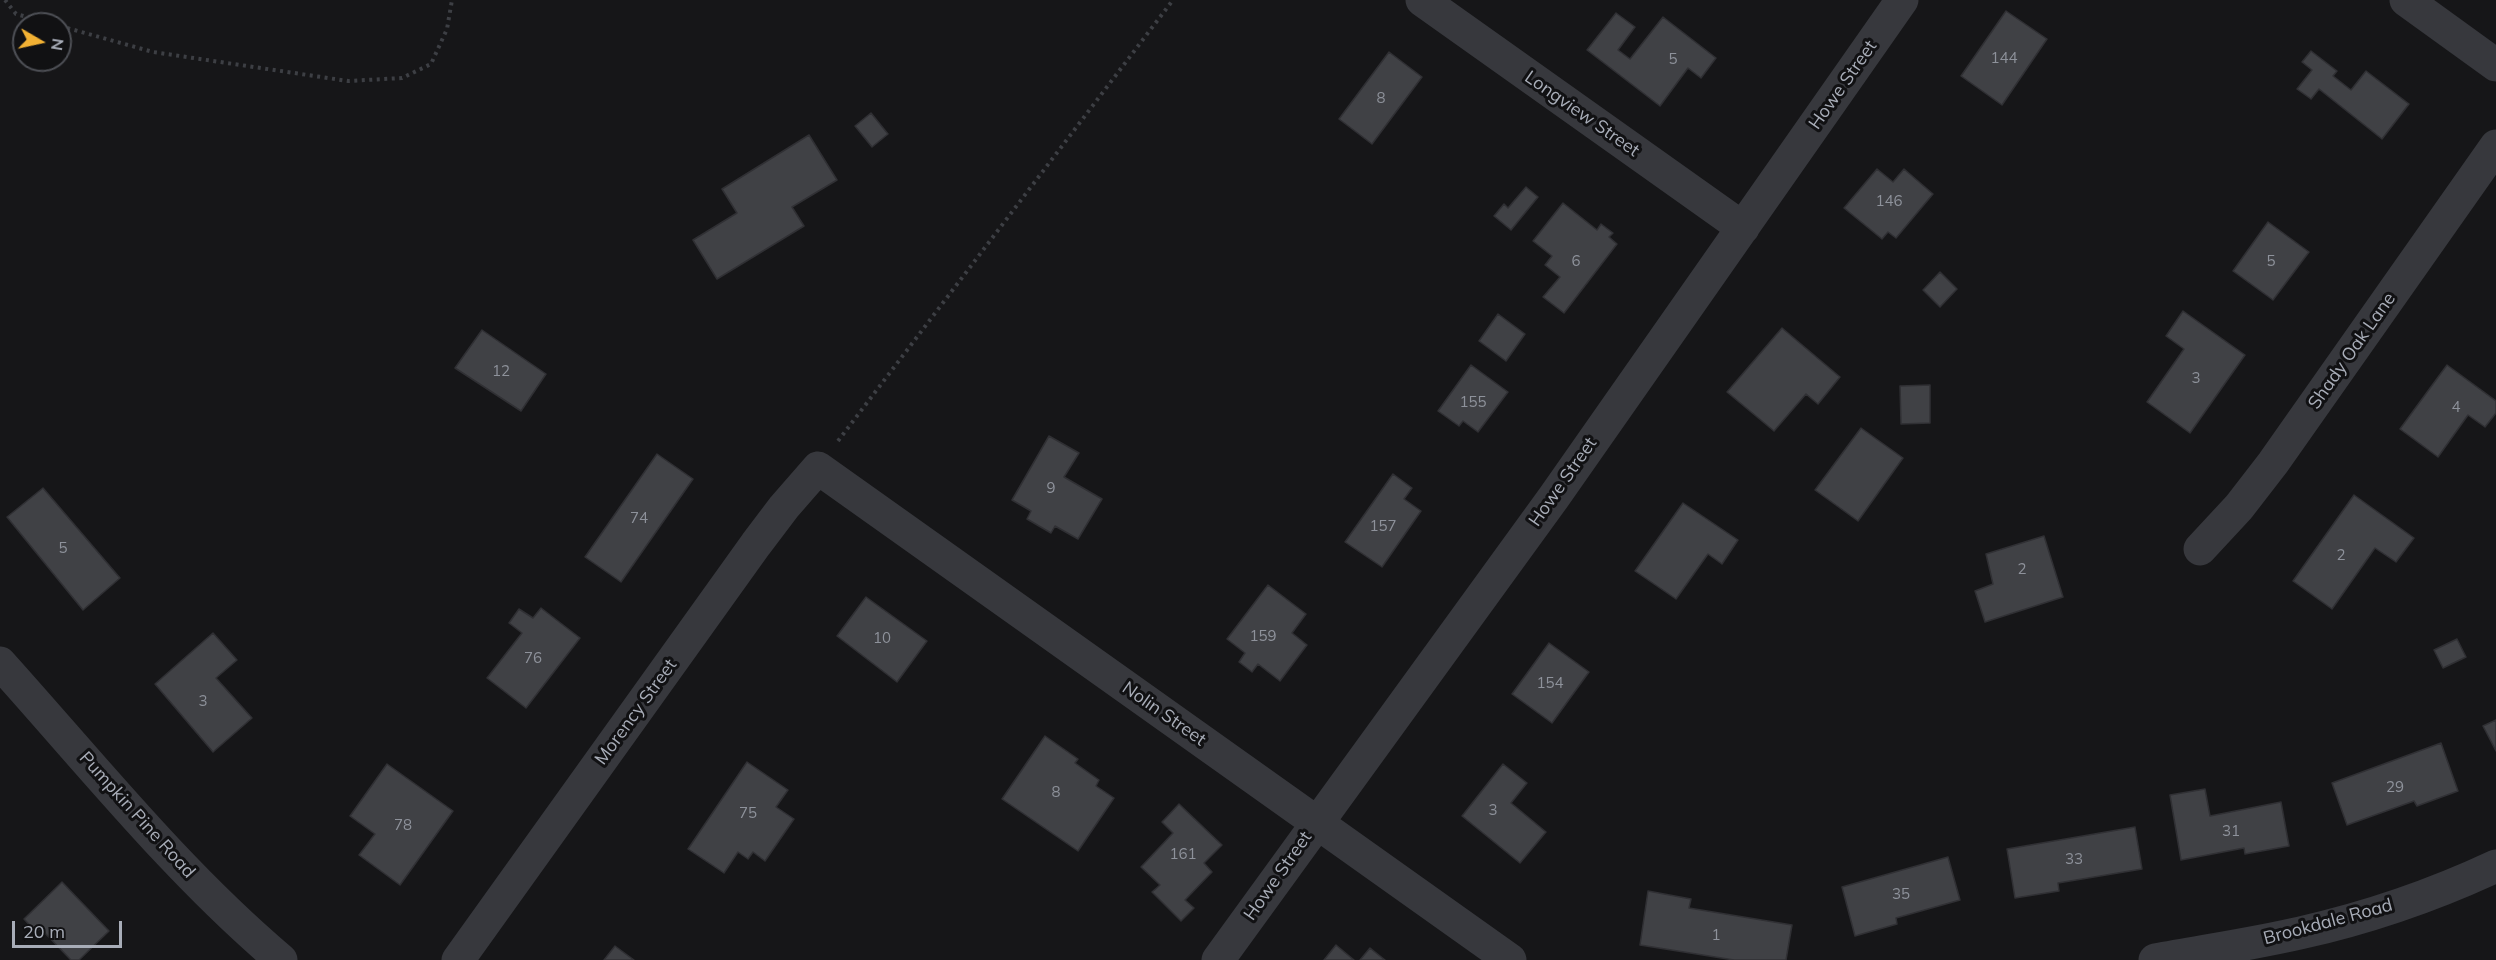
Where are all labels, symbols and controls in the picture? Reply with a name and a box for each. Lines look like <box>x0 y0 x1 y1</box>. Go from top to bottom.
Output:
north arrow <box>12 12 72 72</box>
street label: Howe Street <box>1804 36 1882 134</box>
text: N <box>47 37 69 52</box>
house number: 144 <box>1991 49 2017 67</box>
house number: 5 <box>1669 50 1677 68</box>
street label: Longview Street <box>1520 66 1644 162</box>
house number: 8 <box>1377 89 1385 107</box>
house number: 146 <box>1876 192 1902 210</box>
house number: 6 <box>1572 252 1580 270</box>
house number: 5 <box>2267 252 2275 270</box>
street label: Shady Oak Lane <box>2304 289 2400 413</box>
house number: 12 <box>492 362 510 380</box>
house number: 3 <box>2192 369 2200 387</box>
house number: 155 <box>1460 393 1486 411</box>
house number: 4 <box>2452 398 2460 416</box>
street label: Howe Street <box>1524 433 1602 531</box>
house number: 9 <box>1047 479 1055 497</box>
house number: 74 <box>630 509 648 527</box>
house number: 157 <box>1370 517 1396 535</box>
house number: 5 <box>59 539 67 557</box>
house number: 2 <box>2337 546 2345 564</box>
house number: 2 <box>2018 560 2026 578</box>
house number: 159 <box>1250 627 1276 645</box>
house number: 10 <box>873 629 891 647</box>
house number: 76 <box>524 649 542 667</box>
street label: Morency Street <box>590 655 682 769</box>
house number: 154 <box>1537 674 1563 692</box>
street label: Nolin Street <box>1118 677 1210 751</box>
house number: 3 <box>199 692 207 710</box>
street label: Pumpkin Pine Road <box>75 747 199 883</box>
house number: 29 <box>2386 778 2404 796</box>
house number: 8 <box>1052 783 1060 801</box>
house number: 3 <box>1489 801 1497 819</box>
house number: 75 <box>739 804 757 822</box>
house number: 78 <box>394 816 412 834</box>
house number: 31 <box>2222 822 2240 840</box>
street label: Howe Street <box>1239 827 1317 925</box>
house number: 161 <box>1170 845 1196 863</box>
house number: 33 <box>2065 850 2083 868</box>
house number: 35 <box>1892 885 1910 903</box>
street label: Brookdale Road <box>2261 894 2395 950</box>
scale bar <box>15 909 124 947</box>
text: 20 m <box>23 920 65 943</box>
house number: 1 <box>1712 926 1720 944</box>

